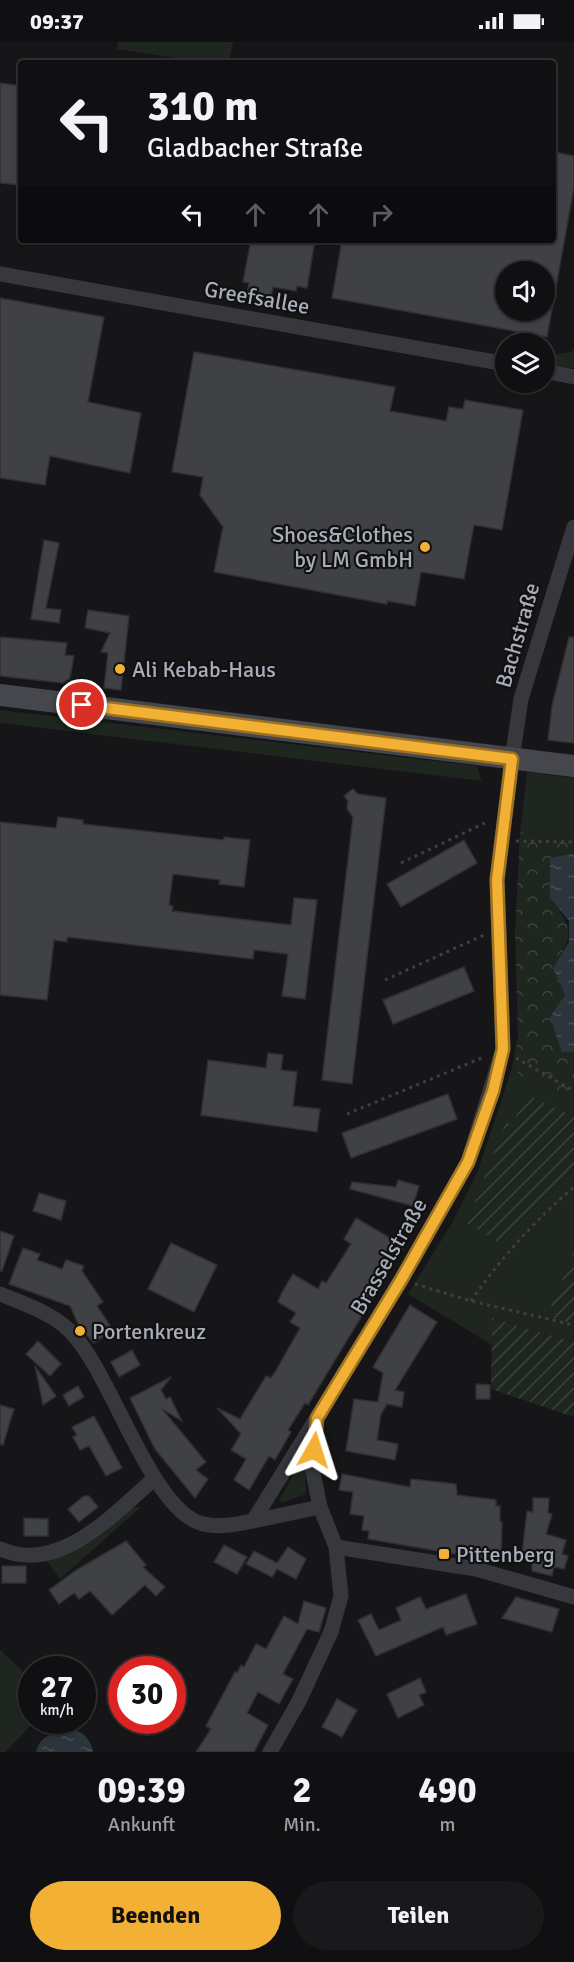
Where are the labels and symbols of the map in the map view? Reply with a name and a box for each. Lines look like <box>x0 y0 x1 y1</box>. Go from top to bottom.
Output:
street label: Greefsallee <box>202 275 312 320</box>
place label: Shoes&Clothes by LM GmbH <box>272 521 413 573</box>
marker: Shoes&Clothes by LM GmbH <box>418 540 432 554</box>
street label: Bachstraße <box>490 580 545 691</box>
place label: Ali Kebab-Haus <box>132 656 276 683</box>
marker: Ali Kebab-Haus <box>113 662 127 676</box>
pin <box>56 679 107 730</box>
street label: Brasselstraße <box>344 1193 433 1319</box>
place label: Portenkreuz <box>92 1318 206 1345</box>
marker: Portenkreuz <box>73 1324 87 1338</box>
position arrow <box>282 1418 346 1482</box>
place label: Pittenberg <box>456 1541 555 1568</box>
marker: Pittenberg <box>437 1547 451 1561</box>
speed limit sign: 30 <box>108 1656 186 1734</box>

